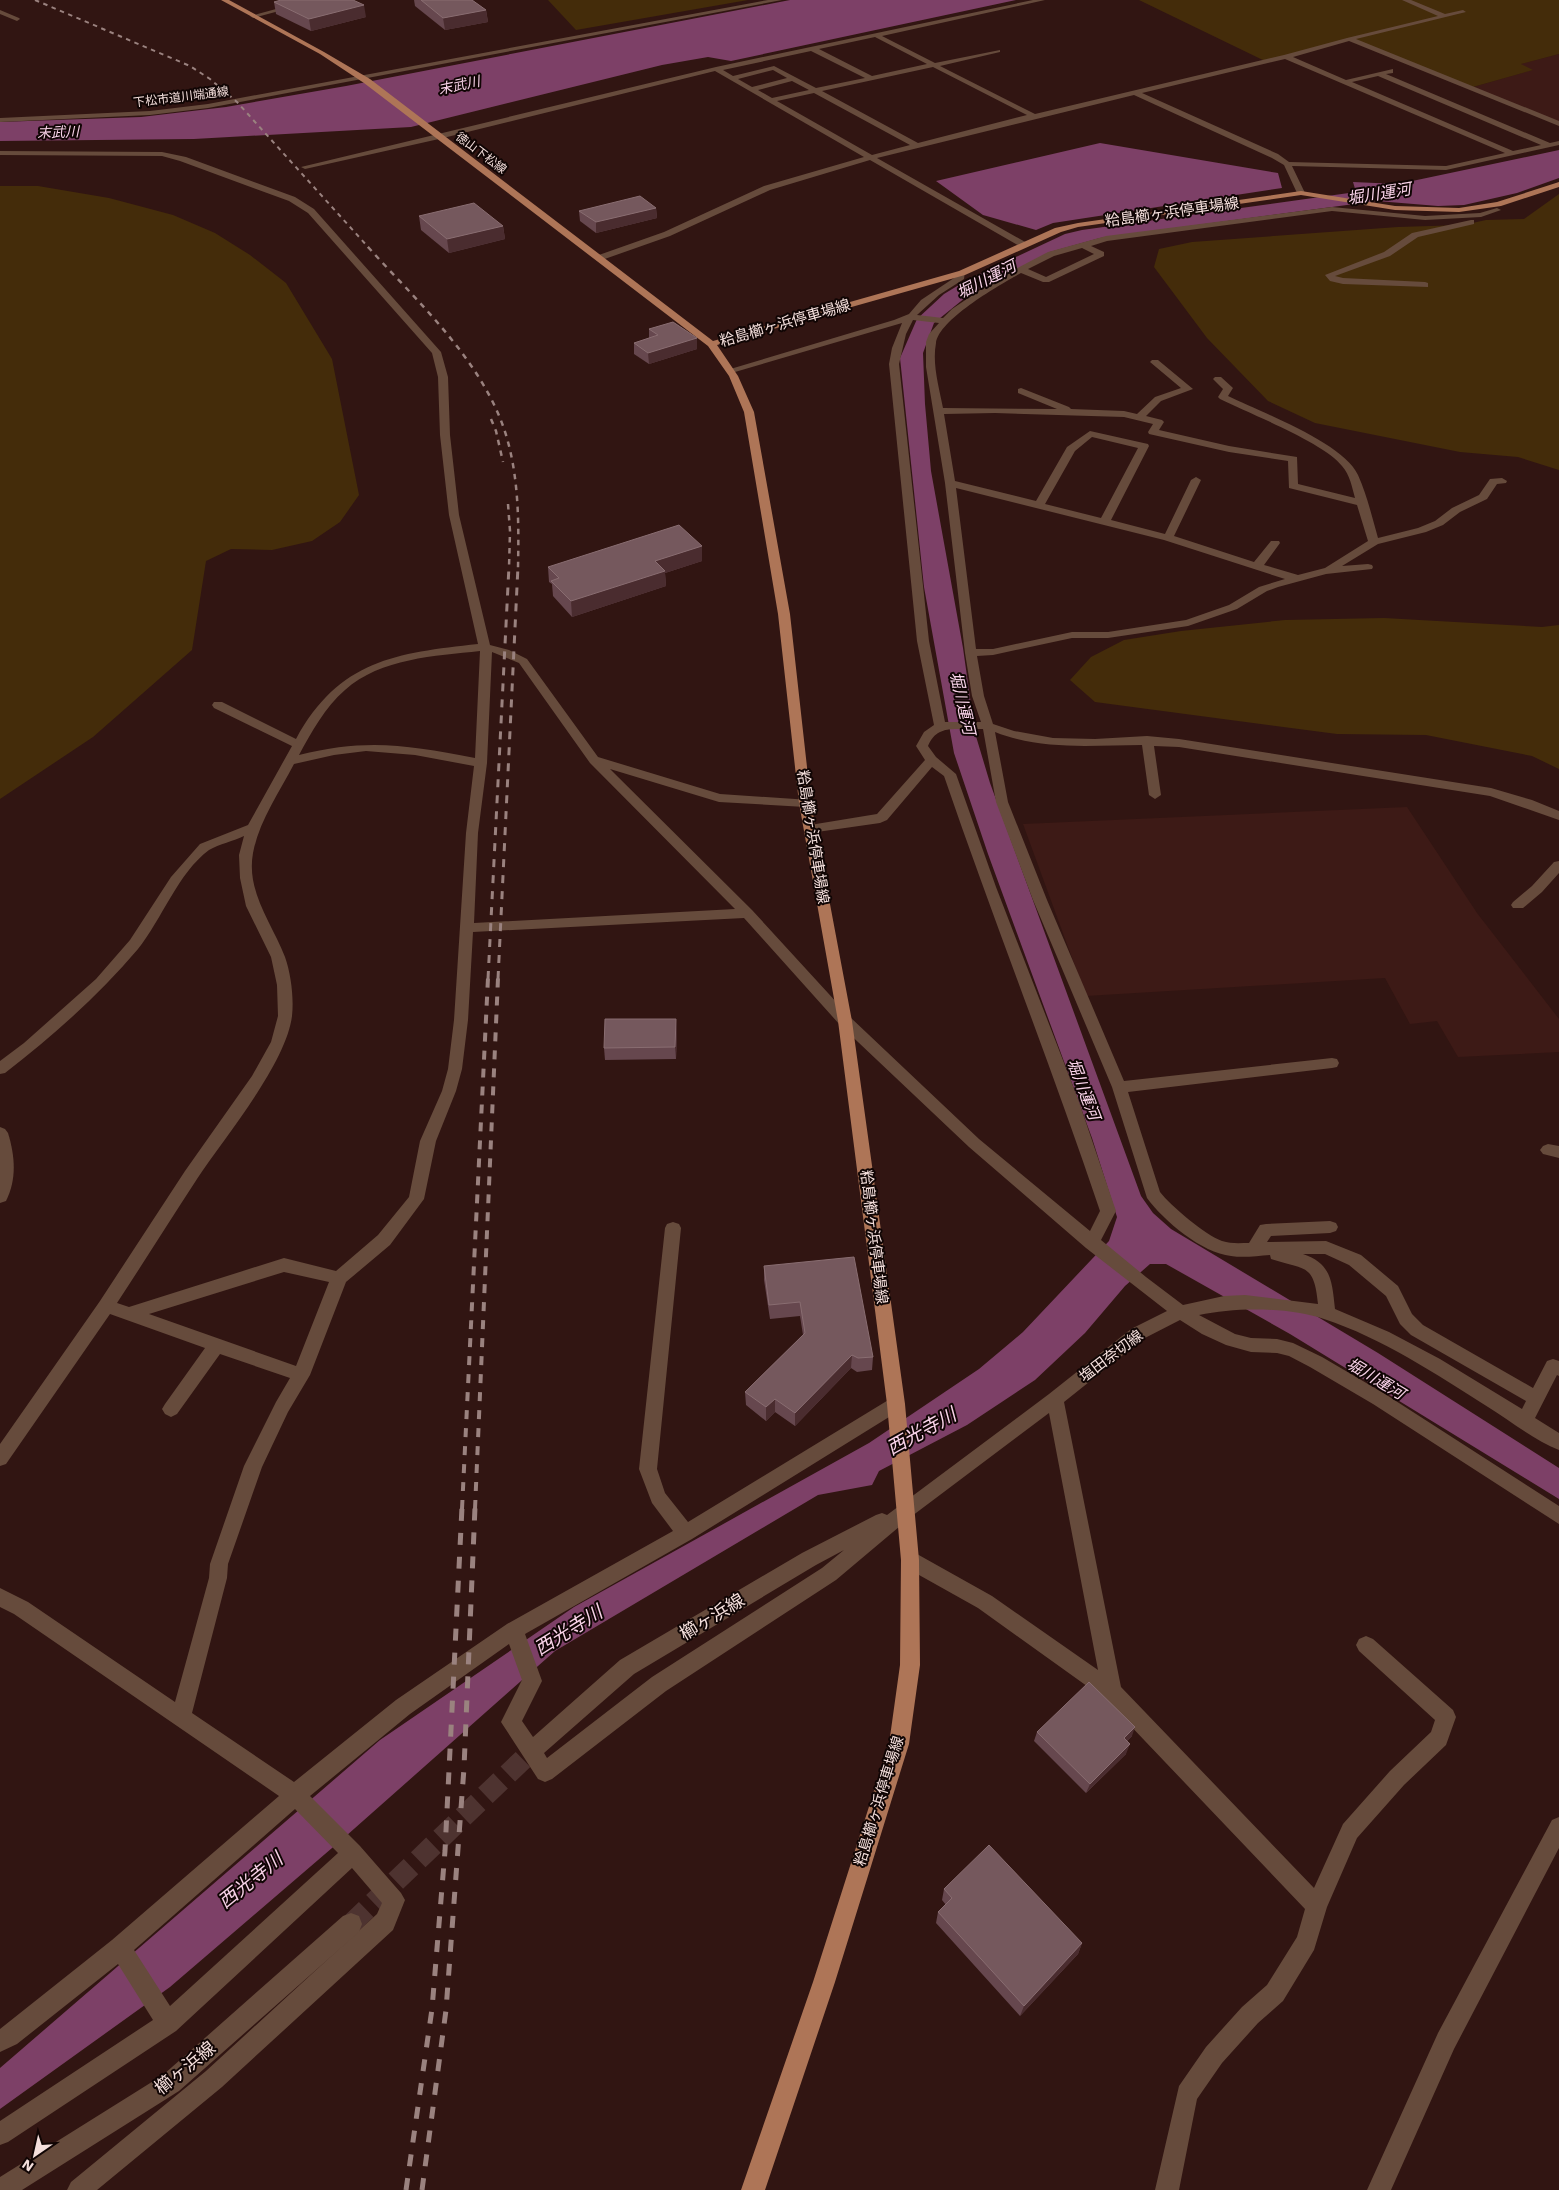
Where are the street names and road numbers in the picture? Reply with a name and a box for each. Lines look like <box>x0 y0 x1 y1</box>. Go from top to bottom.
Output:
street label: 下松市道川端通線 <box>132 84 230 110</box>
street label: 徳山下松線 <box>453 129 509 177</box>
street label: 粭島櫛ヶ浜停車場線 <box>1104 194 1240 230</box>
street label: 粭島櫛ヶ浜停車場線 <box>718 296 852 350</box>
street label: 粭島櫛ヶ浜停車場線 <box>794 769 832 905</box>
street label: 粭島櫛ヶ浜停車場線 <box>857 1169 891 1305</box>
street label: 塩田奈切線 <box>1076 1326 1146 1386</box>
street label: 櫛ヶ浜線 <box>675 1589 748 1644</box>
street label: 粭島櫛ヶ浜停車場線 <box>851 1734 907 1868</box>
street label: 櫛ヶ浜線 <box>150 2037 219 2098</box>

